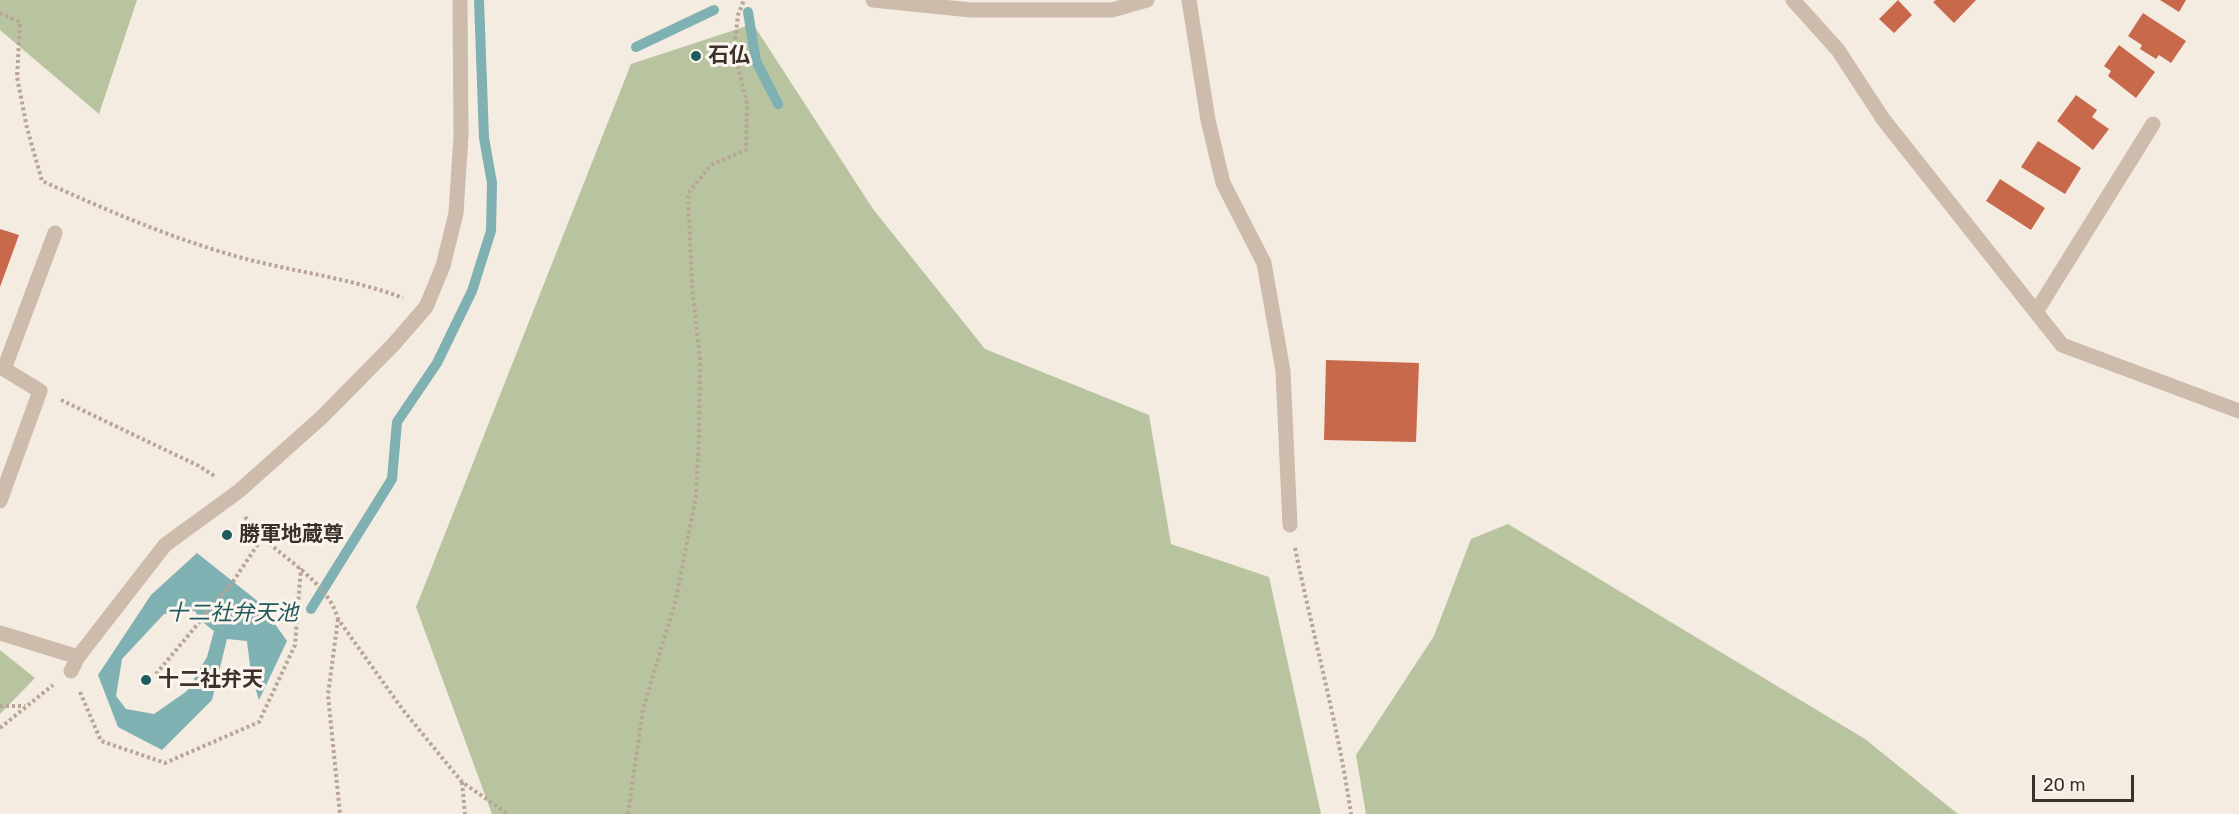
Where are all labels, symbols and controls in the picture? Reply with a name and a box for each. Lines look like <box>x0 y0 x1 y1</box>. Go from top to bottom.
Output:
place label: 石仏 <box>708 43 750 69</box>
marker: 石仏 <box>689 49 703 63</box>
place label: 勝軍地蔵尊 <box>239 522 344 548</box>
marker: 勝軍地蔵尊 <box>220 528 234 542</box>
water label: 十二社弁天池 <box>166 601 298 627</box>
place label: 十二社弁天 <box>158 667 263 693</box>
marker: 十二社弁天 <box>139 673 153 687</box>
scale bar <box>2035 763 2137 801</box>
text: 20 m <box>2043 774 2085 796</box>

